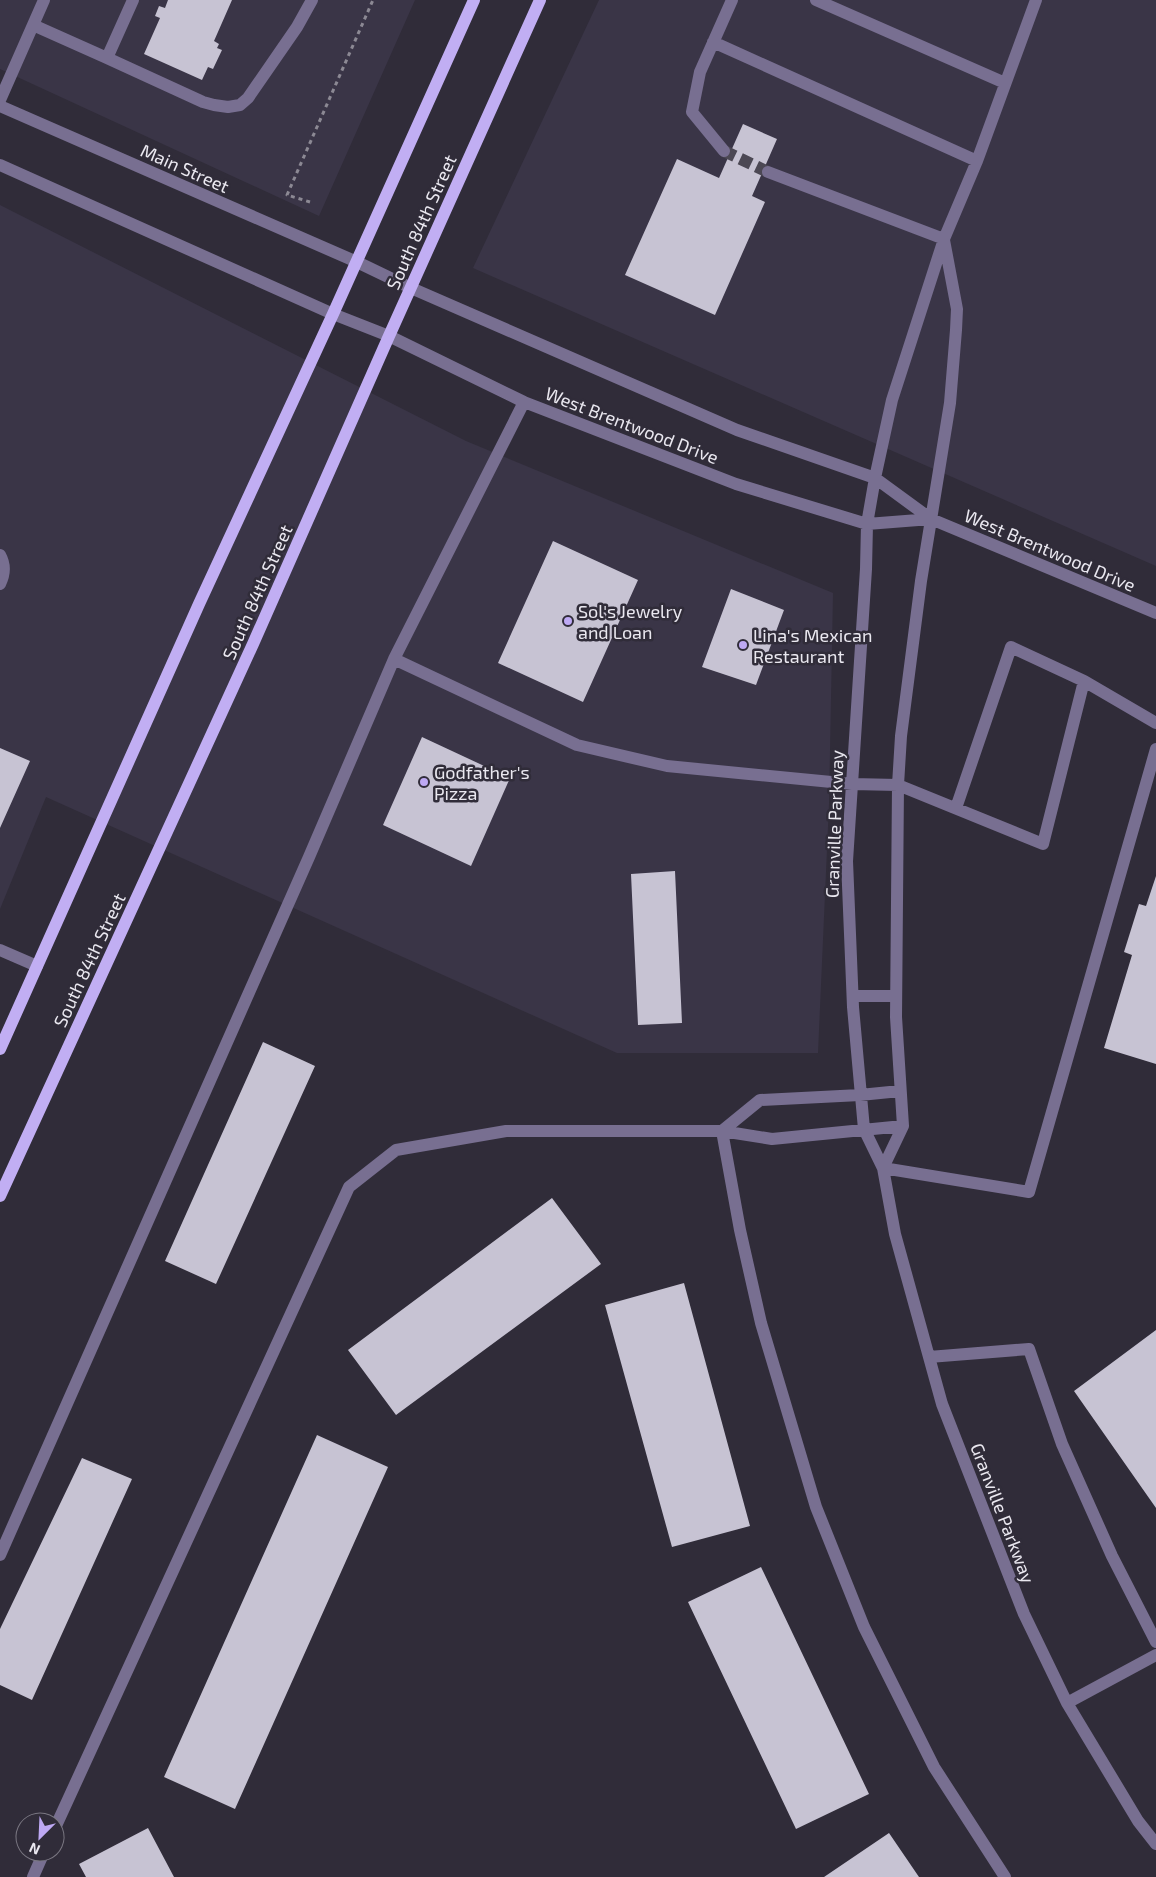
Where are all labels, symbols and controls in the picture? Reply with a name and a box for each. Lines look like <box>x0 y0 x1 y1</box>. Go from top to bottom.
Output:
street label: Main Street <box>137 139 233 197</box>
street label: South 84th Street <box>381 151 461 293</box>
street label: West Brentwood Drive <box>542 382 722 468</box>
street label: West Brentwood Drive <box>961 504 1139 596</box>
street label: South 84th Street <box>217 521 297 663</box>
place label: Sol's Jewelry and Loan <box>578 600 683 643</box>
marker: Sol's Jewelry and Loan <box>562 615 574 627</box>
place label: Lina's Mexican Restaurant <box>753 624 872 667</box>
marker: Lina's Mexican Restaurant <box>737 639 749 651</box>
street label: Granville Parkway <box>820 749 848 898</box>
place label: Godfather's Pizza <box>434 761 530 804</box>
marker: Godfather's Pizza <box>418 776 430 788</box>
street label: South 84th Street <box>48 889 130 1030</box>
street label: Granville Parkway <box>966 1440 1040 1587</box>
north arrow <box>15 1812 65 1862</box>
text: N <box>26 1840 43 1859</box>

